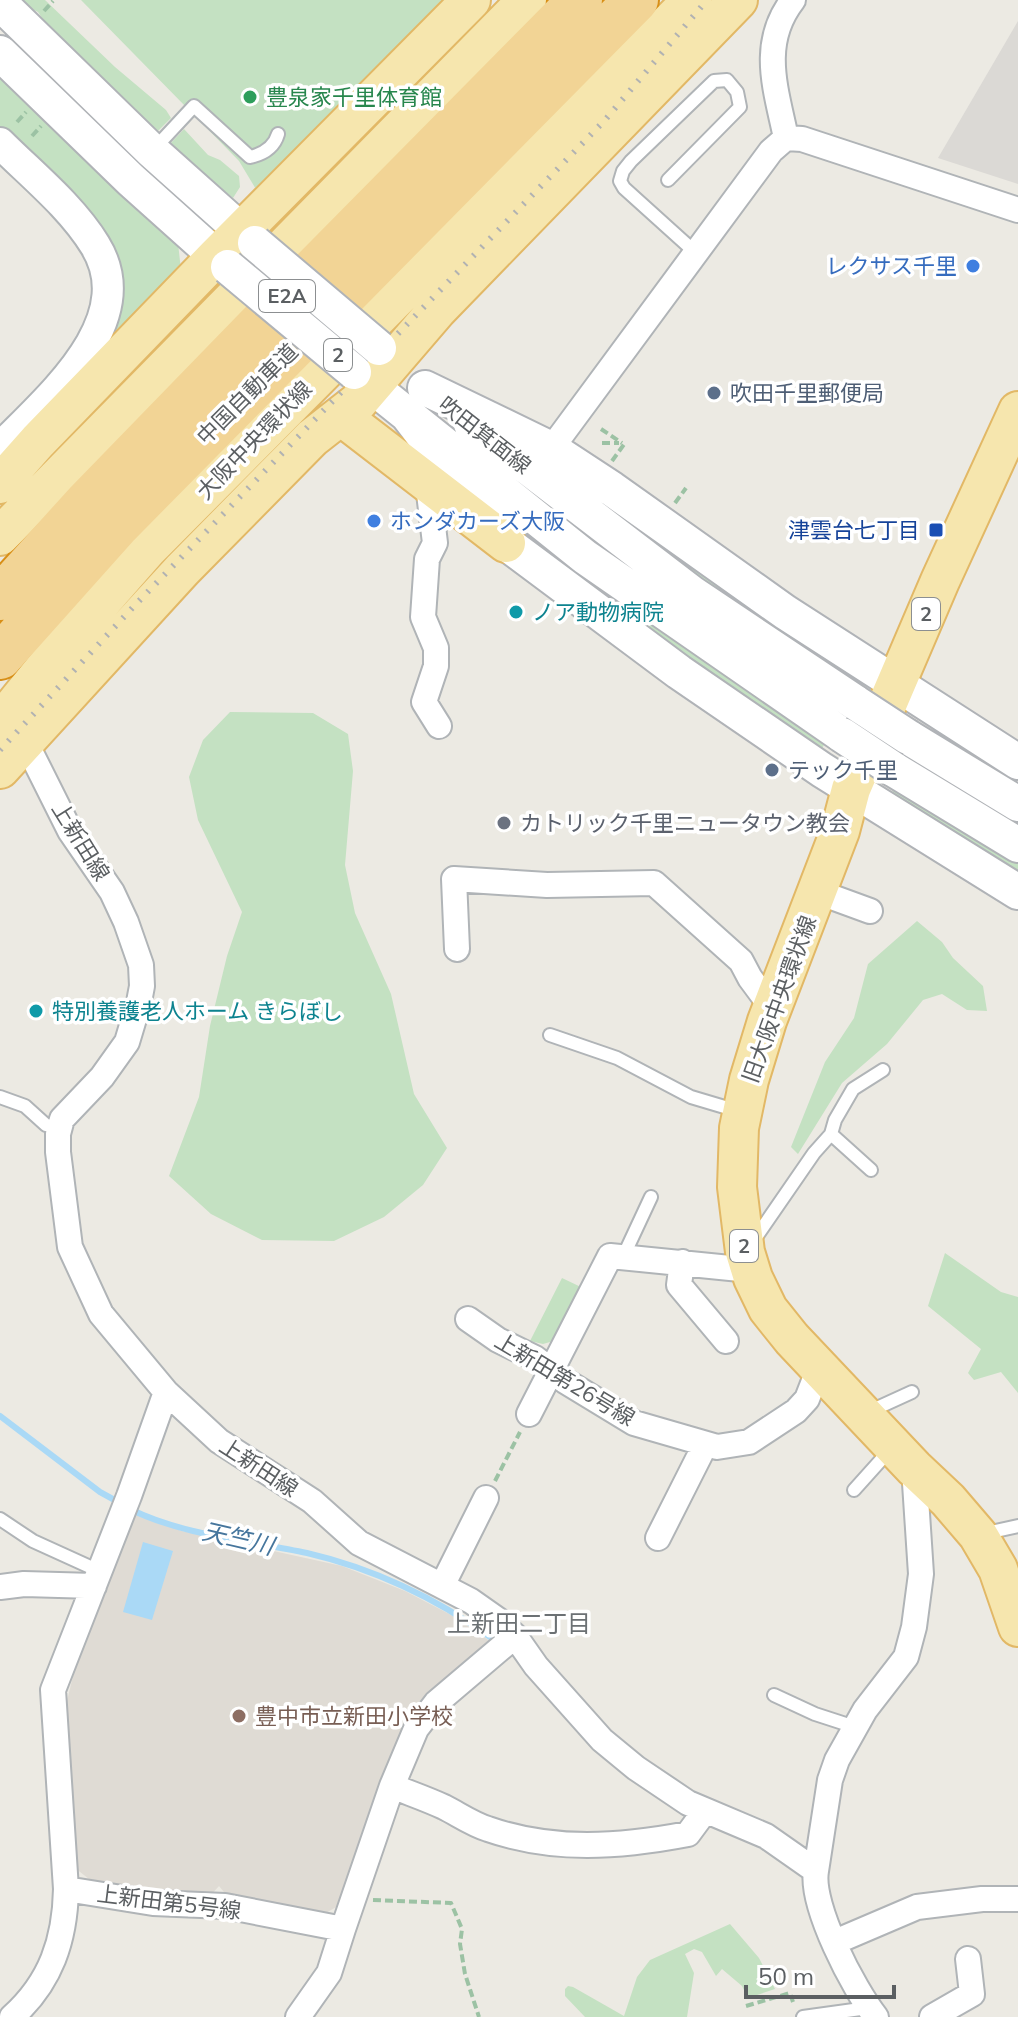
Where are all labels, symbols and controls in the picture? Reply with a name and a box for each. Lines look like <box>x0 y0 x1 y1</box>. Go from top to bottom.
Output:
place label: 豊泉家千里体育館 <box>266 83 442 111</box>
marker: 豊泉家千里体育館 <box>241 88 259 106</box>
place label: レクサス千里 <box>825 252 957 280</box>
marker: レクサス千里 <box>964 257 982 275</box>
road number: E2A <box>259 280 315 312</box>
street label: 中国自動車道 <box>190 337 304 451</box>
road number: 2 <box>324 339 352 371</box>
street label: 大阪中央環状線 <box>190 375 318 505</box>
place label: 吹田千里郵便局 <box>730 379 884 407</box>
marker: 吹田千里郵便局 <box>705 384 723 402</box>
street label: 吹田箕面線 <box>433 390 537 480</box>
place label: ホンダカーズ大阪 <box>390 507 565 535</box>
marker: ホンダカーズ大阪 <box>365 512 383 530</box>
place label: 津雲台七丁目 <box>788 516 920 544</box>
marker: 津雲台七丁目 <box>927 521 945 539</box>
place label: ノア動物病院 <box>532 598 664 626</box>
road number: 2 <box>912 598 940 630</box>
marker: ノア動物病院 <box>507 603 525 621</box>
place label: テック千里 <box>788 756 898 784</box>
marker: テック千里 <box>763 761 781 779</box>
street label: 上新田線 <box>46 796 116 886</box>
place label: カトリック千里ニュータウン教会 <box>520 809 850 837</box>
marker: カトリック千里ニュータウン教会 <box>495 814 513 832</box>
street label: 旧大阪中央環状線 <box>736 912 822 1086</box>
place label: 特別養護老人ホーム きらぼし <box>52 997 343 1025</box>
marker: 特別養護老人ホーム きらぼし <box>27 1002 45 1020</box>
road number: 2 <box>730 1230 758 1262</box>
street label: 上新田第26号線 <box>490 1326 640 1432</box>
street label: 上新田線 <box>214 1431 304 1503</box>
water label: 天竺川 <box>200 1515 280 1561</box>
district label: 上新田二丁目 <box>447 1608 591 1638</box>
place label: 豊中市立新田小学校 <box>255 1702 453 1730</box>
marker: 豊中市立新田小学校 <box>230 1707 248 1725</box>
street label: 上新田第5号線 <box>95 1879 243 1925</box>
scale bar <box>746 1949 894 1999</box>
text: 50 m <box>758 1961 814 1991</box>

